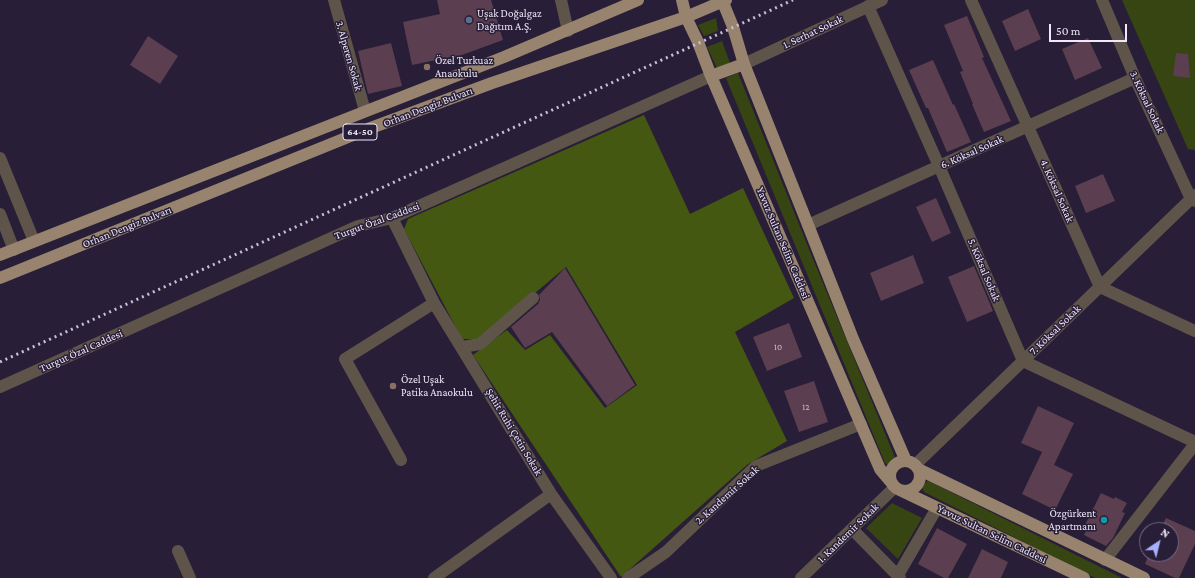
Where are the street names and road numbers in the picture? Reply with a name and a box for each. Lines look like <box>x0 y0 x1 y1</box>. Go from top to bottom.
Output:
street label: 1. Serhat Sokak <box>781 12 845 52</box>
street label: 3. Alperen Sokak <box>333 20 365 92</box>
street label: 3. Köksal Sokak <box>1127 69 1167 135</box>
street label: Orhan Dengiz Bulvarı <box>381 84 475 130</box>
road number: 64-50 <box>343 124 377 140</box>
street label: 6. Köksal Sokak <box>939 132 1005 172</box>
street label: 4. Köksal Sokak <box>1037 157 1077 225</box>
street label: Yavuz Sultan Selim Caddesi <box>753 185 813 301</box>
street label: Turgut Özal Caddesi <box>333 199 421 243</box>
street label: Orhan Dengiz Bulvarı <box>81 203 173 251</box>
street label: 5. Köksal Sokak <box>965 237 1003 303</box>
street label: 7. Köksal Sokak <box>1026 302 1084 358</box>
street label: Turgut Özal Caddesi <box>37 327 125 375</box>
street label: Şehit Ruhi Çetin Sokak <box>483 386 545 478</box>
street label: 2. Kandemir Sokak <box>692 463 762 527</box>
street label: 1. Kandemir Sokak <box>815 501 881 565</box>
street label: Yavuz Sultan Selim Caddesi <box>935 502 1049 566</box>

